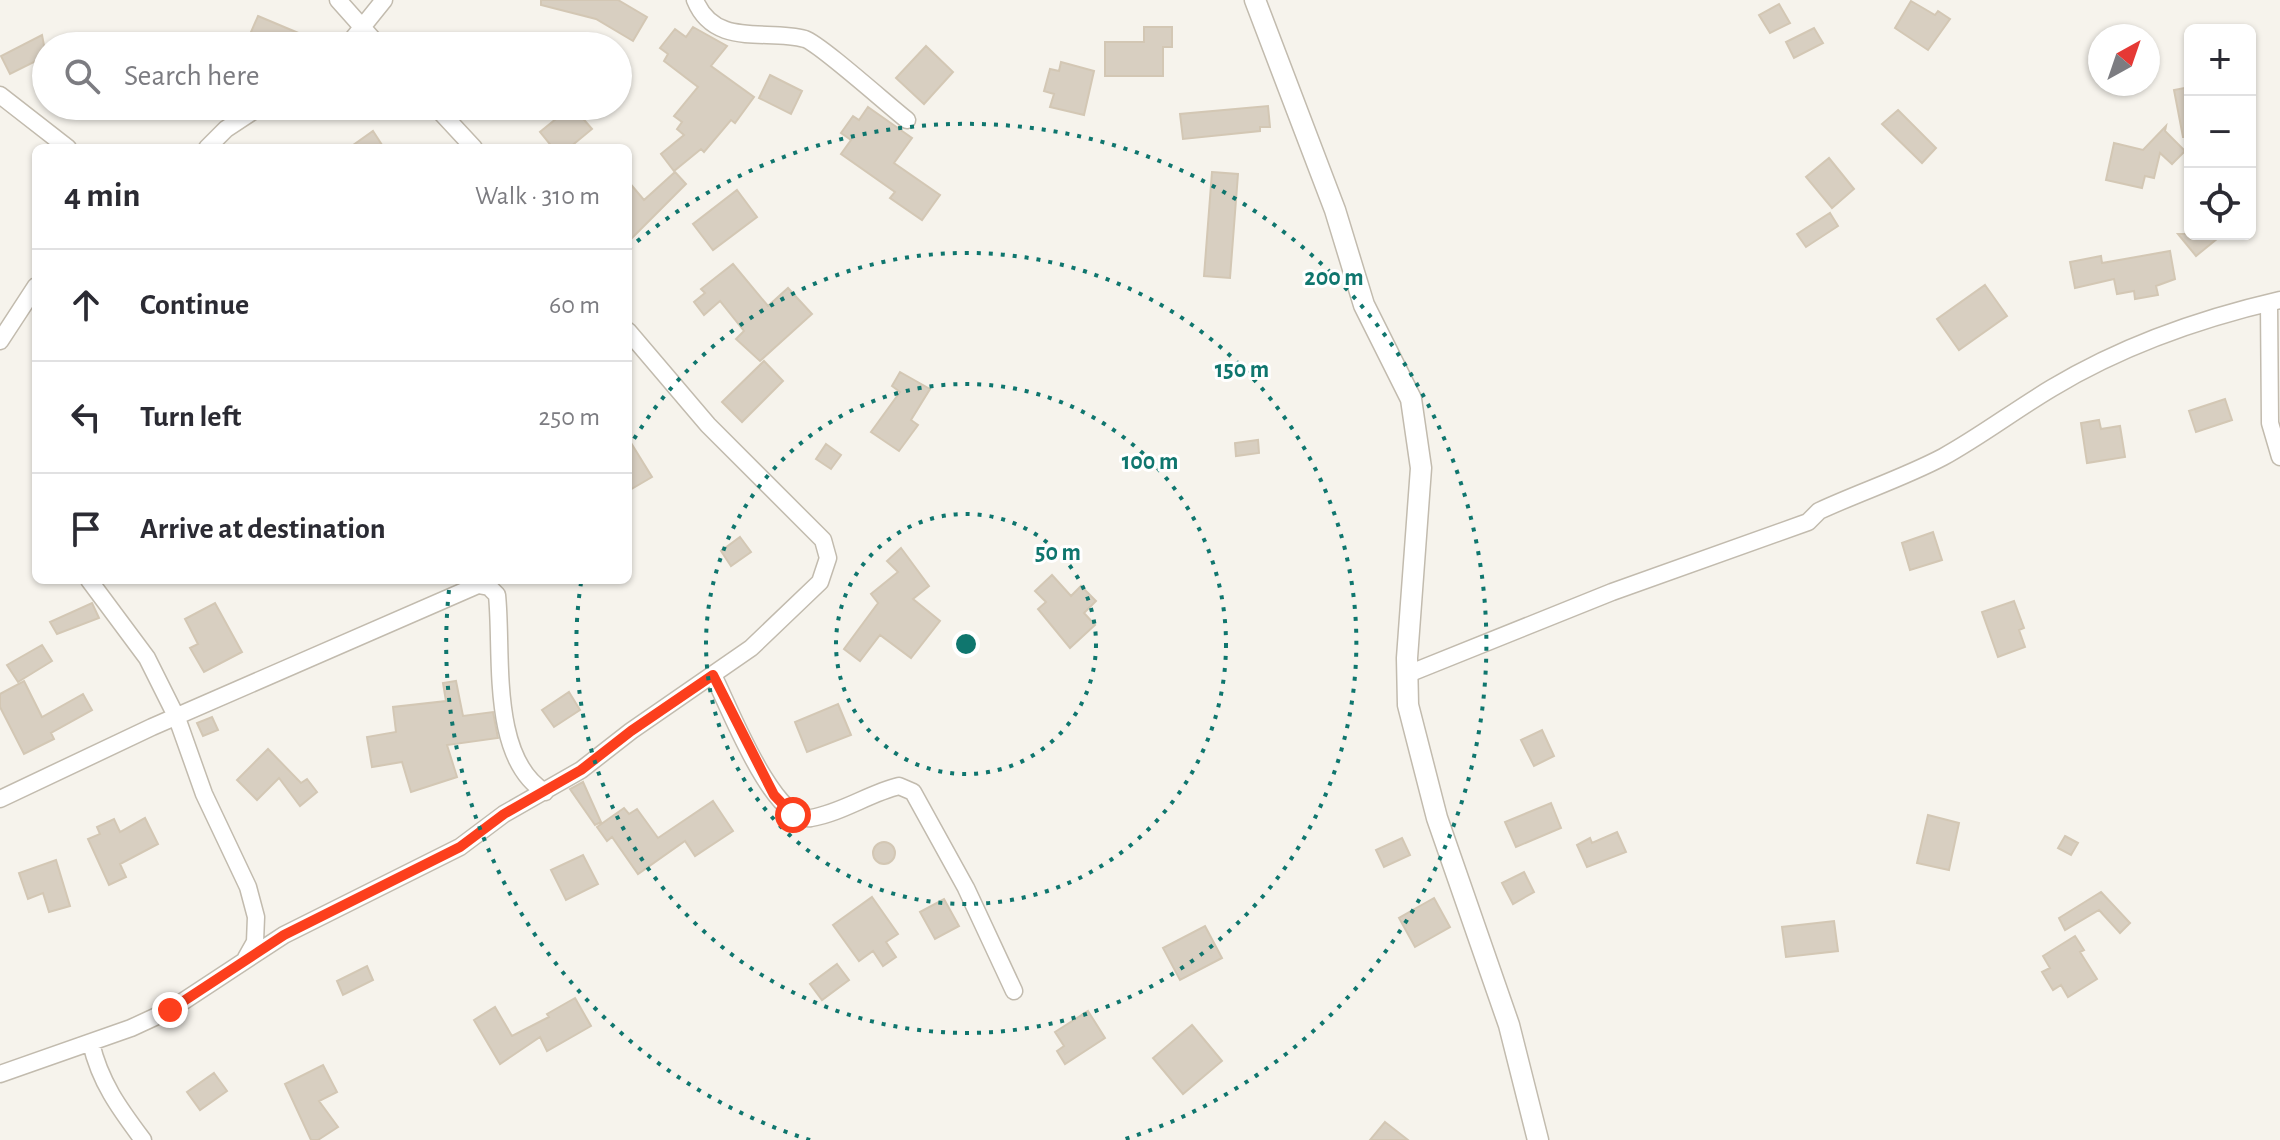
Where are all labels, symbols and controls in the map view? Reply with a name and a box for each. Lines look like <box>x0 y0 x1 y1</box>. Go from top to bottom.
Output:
north arrow <box>2088 24 2160 96</box>
map controls <box>2184 24 2256 240</box>
button: + <box>2184 24 2256 96</box>
search box <box>32 32 632 120</box>
icon: search <box>60 54 104 98</box>
text: Search here <box>124 61 260 91</box>
button: − <box>2184 96 2256 168</box>
button: locate <box>2184 168 2256 240</box>
text: 4 min <box>64 179 141 213</box>
text: Walk · 310 m <box>475 183 600 209</box>
text: 200 m <box>1304 266 1364 290</box>
icon: ahead <box>64 283 108 327</box>
text: Continue <box>140 290 249 320</box>
text: 60 m <box>549 292 600 318</box>
text: 150 m <box>1215 358 1269 382</box>
icon: left <box>64 395 108 439</box>
text: Turn left <box>140 402 241 432</box>
text: 250 m <box>538 404 600 430</box>
text: 100 m <box>1122 450 1178 474</box>
icon: arrive <box>64 507 108 551</box>
text: Arrive at destination <box>140 514 386 544</box>
text: 50 m <box>1035 541 1081 565</box>
centre of rings <box>952 630 980 658</box>
route start <box>775 797 811 833</box>
route end <box>152 992 188 1028</box>

